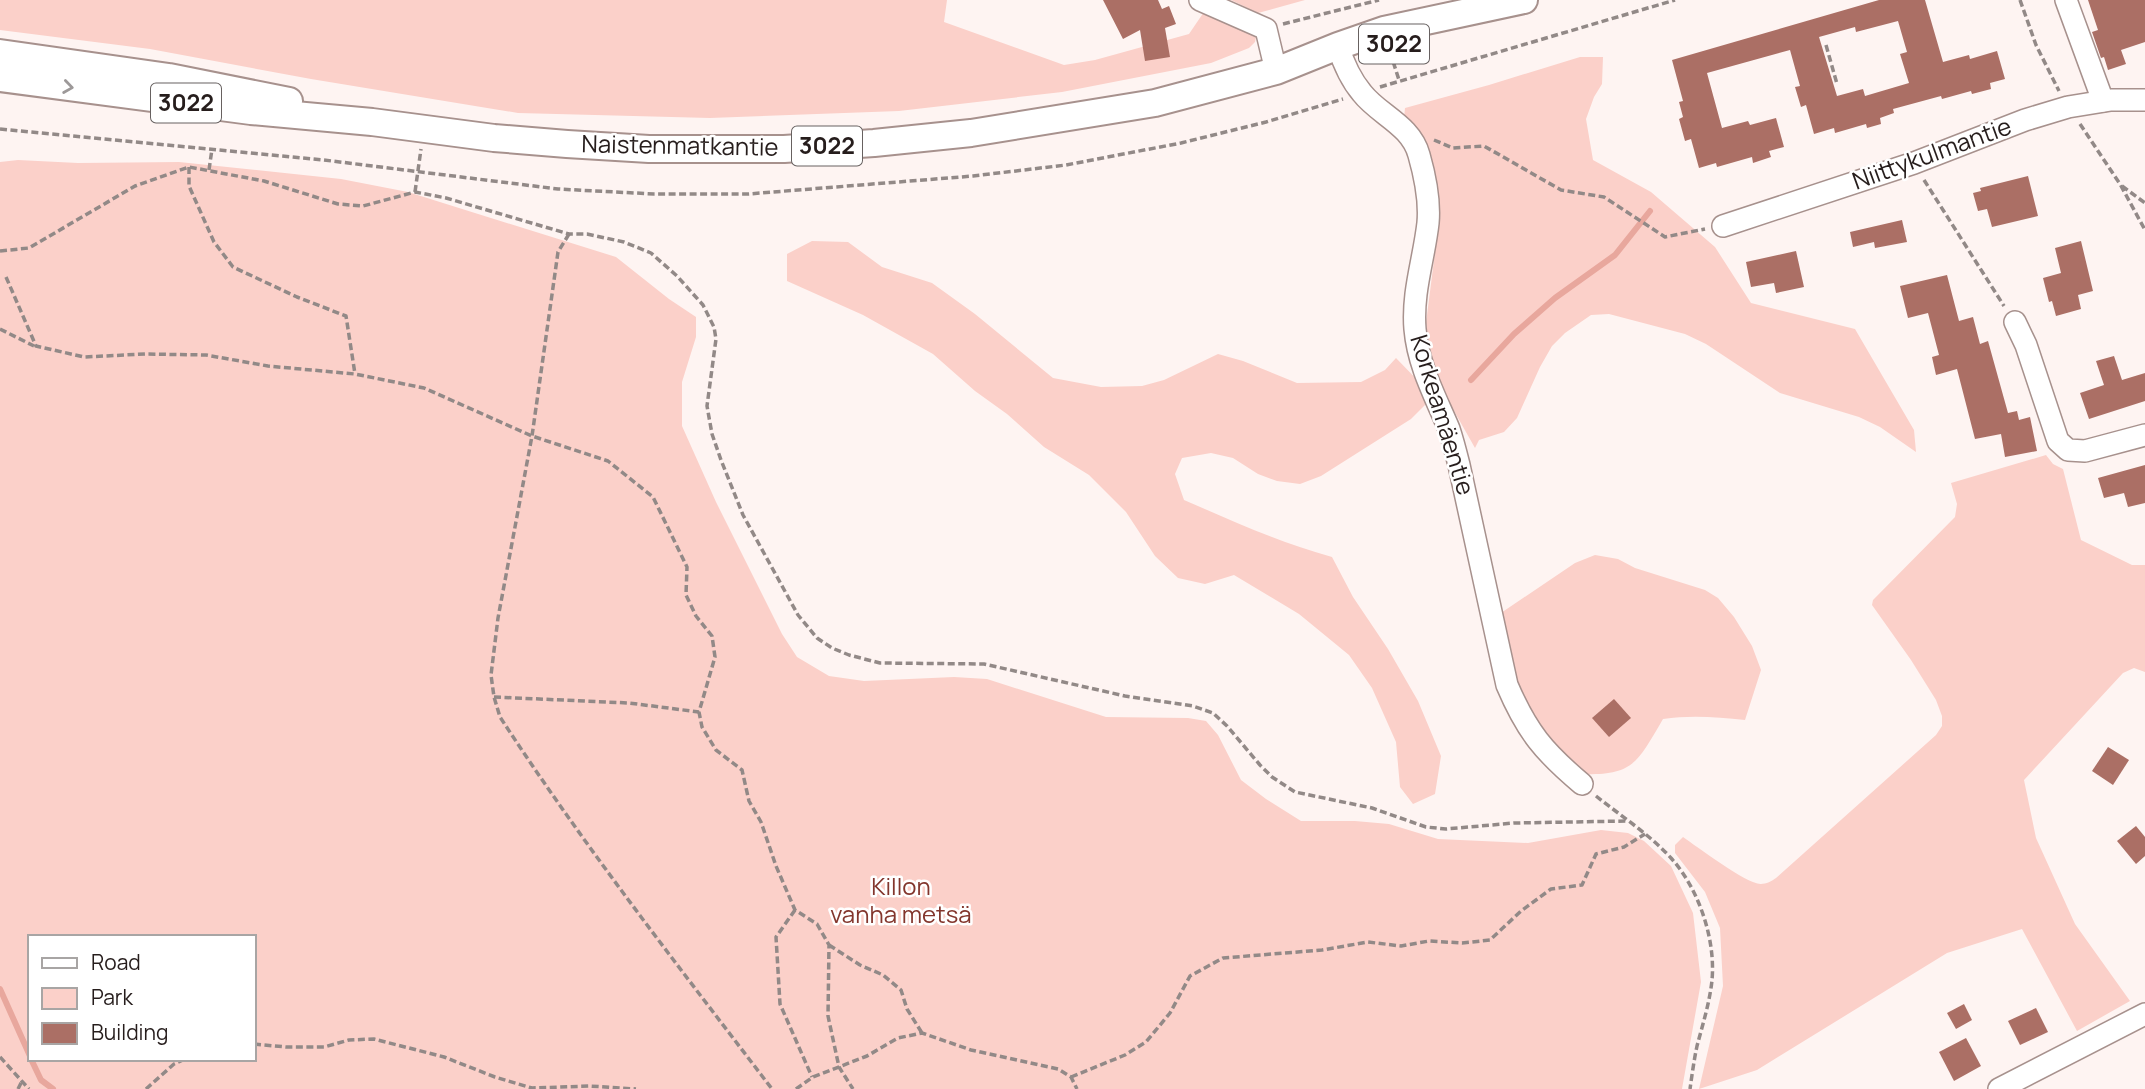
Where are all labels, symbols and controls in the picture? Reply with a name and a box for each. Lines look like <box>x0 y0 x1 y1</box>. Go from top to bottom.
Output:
road number: 3022 <box>1359 24 1429 64</box>
one-way arrow <box>62 79 74 94</box>
road number: 3022 <box>151 83 221 122</box>
street label: Niittykulmantie <box>1847 109 2016 197</box>
street label: Naistenmatkantie <box>581 126 779 163</box>
road number: 3022 <box>792 127 862 166</box>
street label: Korkeamäentie <box>1403 330 1483 499</box>
park label: Killon vanha metsä <box>830 869 972 930</box>
legend <box>28 935 256 1061</box>
text: Road <box>91 948 141 976</box>
text: Park <box>91 983 133 1011</box>
text: Building <box>91 1018 168 1046</box>

